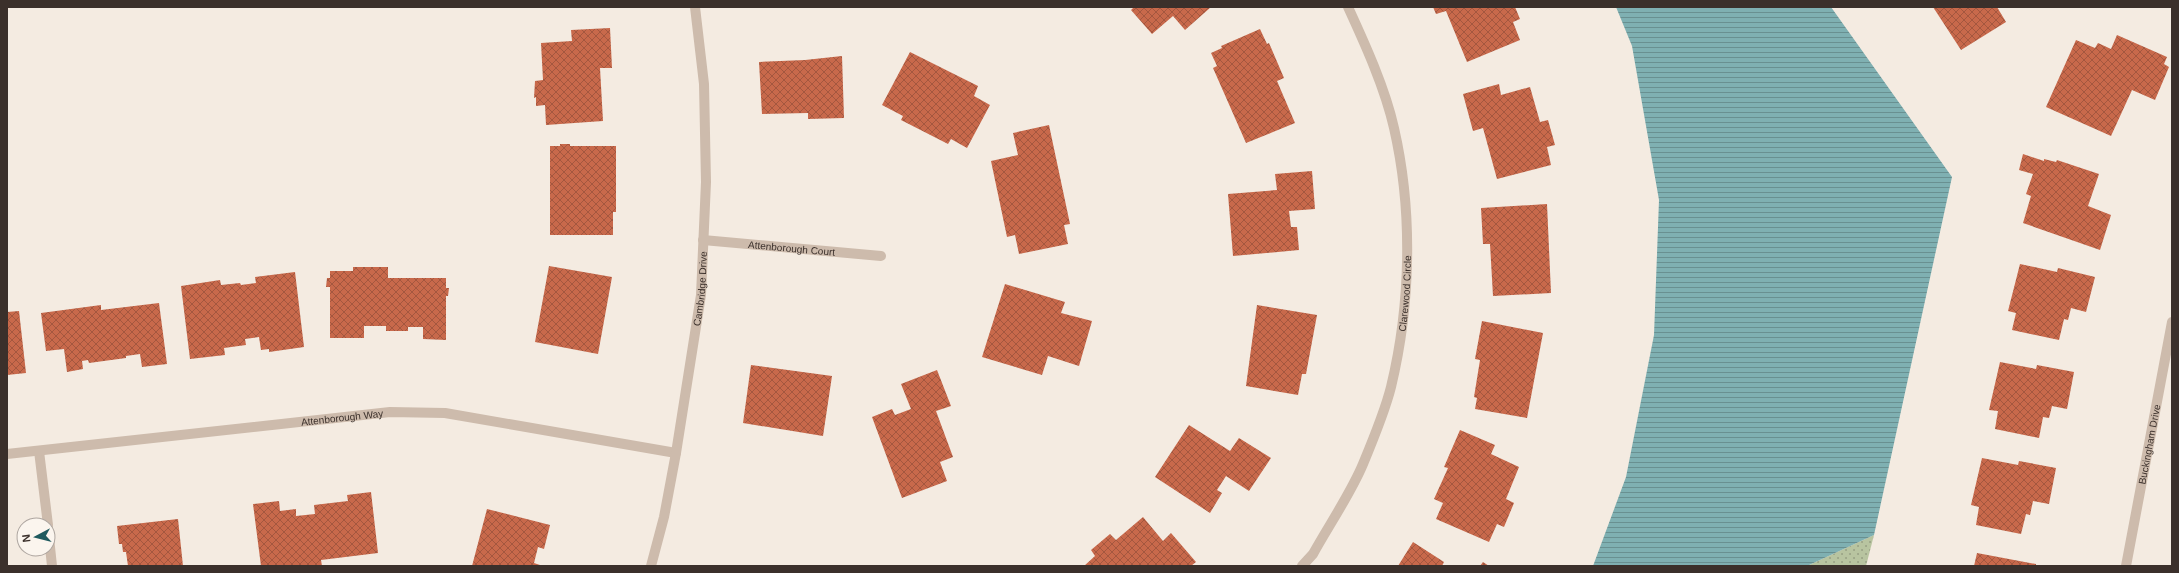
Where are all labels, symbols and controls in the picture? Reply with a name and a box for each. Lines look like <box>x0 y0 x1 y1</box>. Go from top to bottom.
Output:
street label: Attenborough Court <box>748 239 836 258</box>
street label: Cambridge Drive <box>691 251 709 327</box>
street label: Clarewood Circle <box>1397 255 1413 332</box>
street label: Buckingham Drive <box>2137 403 2162 485</box>
street label: Attenborough Way <box>300 408 384 428</box>
north arrow <box>16 517 56 557</box>
text: N <box>20 533 33 543</box>

